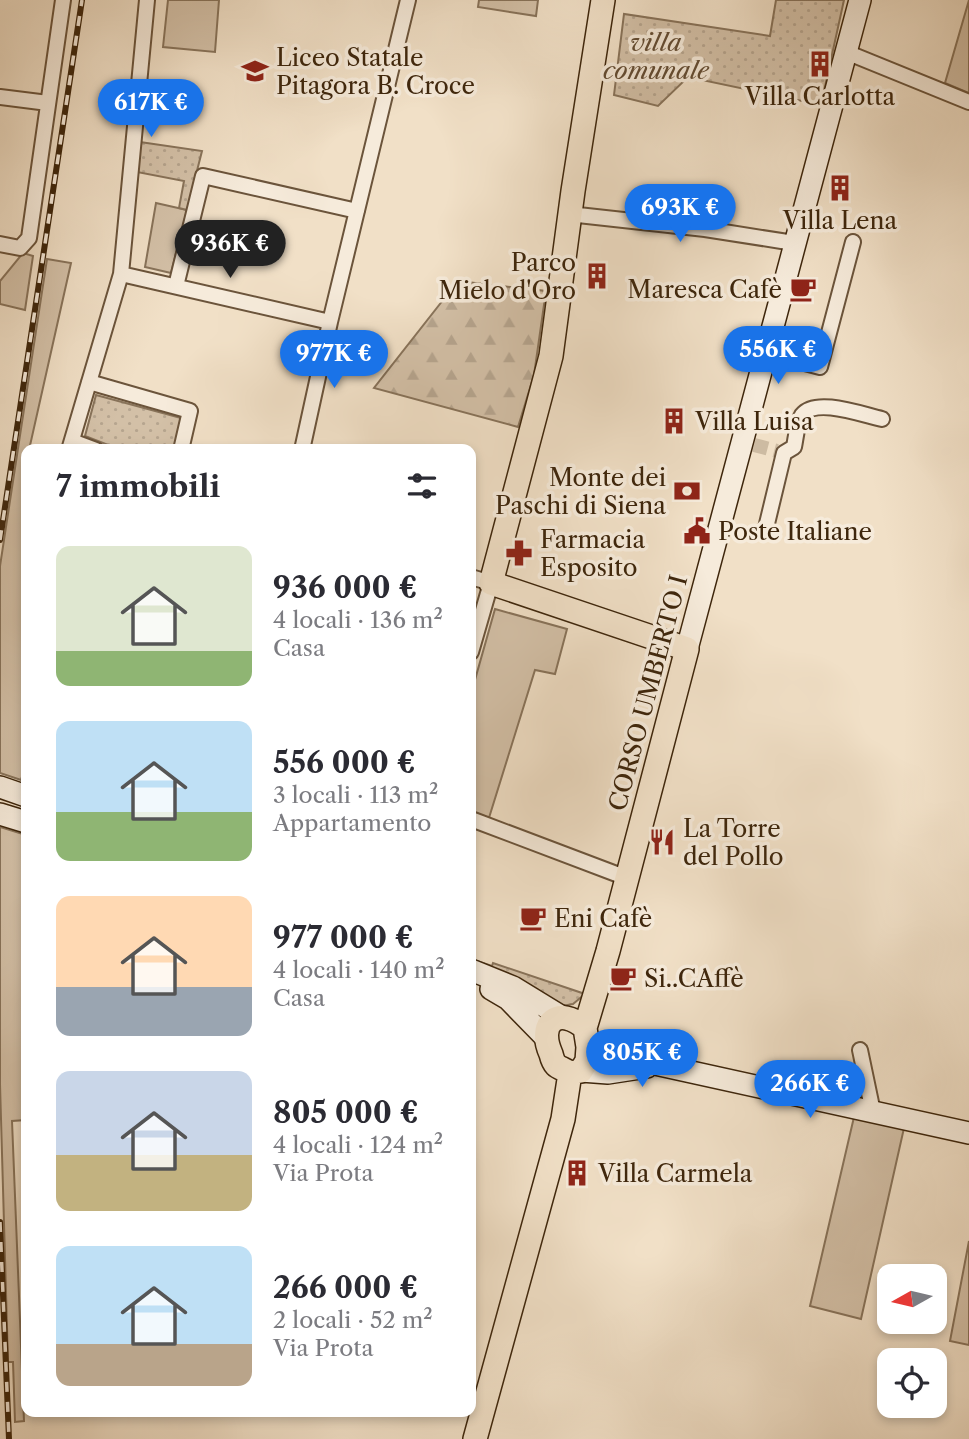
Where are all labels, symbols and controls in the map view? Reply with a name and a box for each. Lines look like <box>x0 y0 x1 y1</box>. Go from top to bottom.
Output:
park label: villa comunale <box>603 28 710 85</box>
place label: Liceo Statale Pitagora B. Croce <box>276 43 475 100</box>
building icon: Villa Carlotta <box>805 49 835 79</box>
school or university icon: Liceo Statale Pitagora B. Croce <box>240 56 270 86</box>
pin: 617K € <box>94 80 208 139</box>
place label: Villa Carlotta <box>744 82 896 111</box>
text: 617K € <box>114 88 188 116</box>
building icon: Villa Lena <box>825 173 855 203</box>
pin: 693K € <box>623 184 737 244</box>
text: 693K € <box>641 193 719 221</box>
place label: Villa Lena <box>782 206 898 235</box>
pin: 936K € <box>173 220 287 280</box>
text: 936K € <box>191 229 269 257</box>
place label: Parco Mielo d'Oro <box>439 248 576 305</box>
building icon: Parco Mielo d'Oro <box>582 261 612 291</box>
cafe icon: Maresca Cafè <box>788 274 818 304</box>
place label: Maresca Cafè <box>627 275 782 304</box>
pin: 556K € <box>721 326 835 386</box>
pin: 977K € <box>277 330 391 390</box>
text: 556K € <box>739 335 817 363</box>
text: 977K € <box>296 339 372 367</box>
building icon: Villa Luisa <box>659 406 689 436</box>
place label: Villa Luisa <box>694 407 814 436</box>
place label: Monte dei Paschi di Siena <box>495 463 666 520</box>
icon: filters <box>403 467 441 505</box>
text: 7 immobili <box>56 468 220 505</box>
bank icon: Monte dei Paschi di Siena <box>672 476 702 506</box>
public building icon: Poste Italiane <box>682 516 712 546</box>
place label: Poste Italiane <box>718 517 872 546</box>
place label: Farmacia Esposito <box>540 525 645 582</box>
pharmacy icon: Farmacia Esposito <box>504 538 534 568</box>
text: 936 000 € <box>273 569 417 606</box>
street label: CORSO UMBERTO I <box>603 572 693 814</box>
icon: home <box>112 574 196 658</box>
text: 4 locali · 136 m² <box>273 606 443 634</box>
text: Casa <box>273 634 325 662</box>
text: 556 000 € <box>273 744 416 781</box>
icon: home <box>112 749 196 833</box>
text: 3 locali · 113 m² <box>273 781 438 809</box>
text: Appartamento <box>273 809 431 837</box>
place label: La Torre del Pollo <box>683 814 784 871</box>
restaurant icon: La Torre del Pollo <box>647 827 677 857</box>
cafe icon: Eni Cafè <box>518 903 548 933</box>
place label: Eni Cafè <box>554 904 652 933</box>
text: 977 000 € <box>273 919 414 956</box>
icon: home <box>112 924 196 1008</box>
text: 4 locali · 140 m² <box>273 956 445 984</box>
cafe icon: Si..CAffè <box>608 963 638 993</box>
place label: Si..CAffè <box>644 964 744 993</box>
text: Casa <box>273 984 325 1012</box>
pin: 805K € <box>585 1030 699 1089</box>
text: 805K € <box>602 1038 682 1066</box>
pin: 266K € <box>753 1060 867 1120</box>
text: 266K € <box>770 1069 850 1097</box>
text: 805 000 € <box>273 1094 419 1131</box>
icon: home <box>112 1099 196 1183</box>
text: 4 locali · 124 m² <box>273 1131 443 1159</box>
building icon: Villa Carmela <box>562 1158 592 1188</box>
text: Via Prota <box>273 1159 374 1187</box>
place label: Villa Carmela <box>597 1159 753 1188</box>
north arrow <box>877 1264 947 1334</box>
map controls <box>877 1264 947 1418</box>
text: 266 000 € <box>273 1269 418 1306</box>
icon: home <box>112 1274 196 1358</box>
text: 2 locali · 52 m² <box>273 1306 433 1334</box>
text: Via Prota <box>273 1334 374 1362</box>
button: locate <box>877 1348 947 1418</box>

